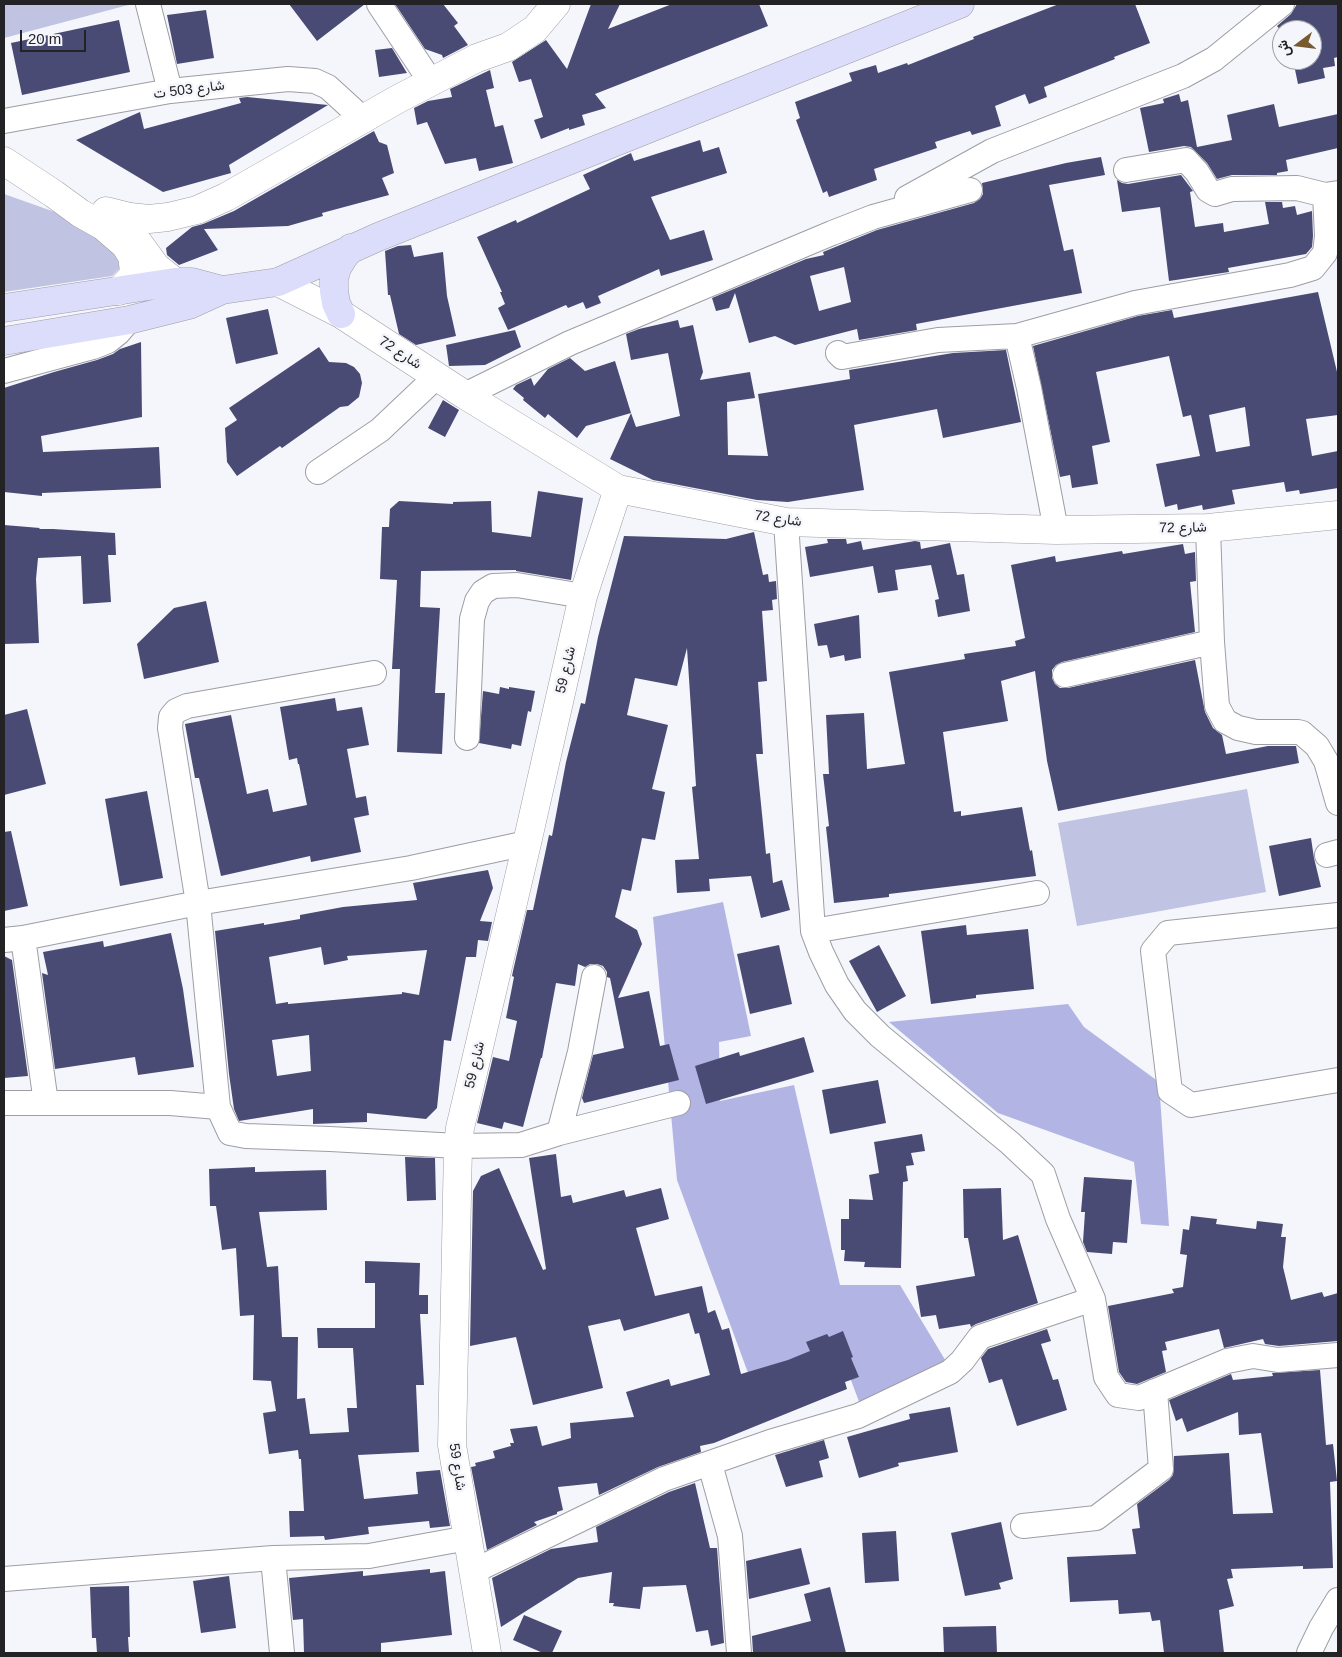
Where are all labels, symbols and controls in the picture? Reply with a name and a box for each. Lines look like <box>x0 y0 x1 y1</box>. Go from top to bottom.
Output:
scale bar <box>22 20 89 52</box>
north arrow <box>1272 20 1322 70</box>
text: 20 m <box>28 30 61 47</box>
text: ش <box>1274 38 1293 59</box>
street label: شارع 503 ت <box>152 77 226 103</box>
street label: شارع 72 <box>375 333 425 373</box>
street label: شارع 72 <box>753 507 803 531</box>
street label: شارع 72 <box>1159 519 1207 537</box>
street label: شارع 59 <box>552 645 580 695</box>
street label: شارع 59 <box>461 1040 489 1090</box>
street label: شارع 59 <box>445 1442 469 1492</box>

